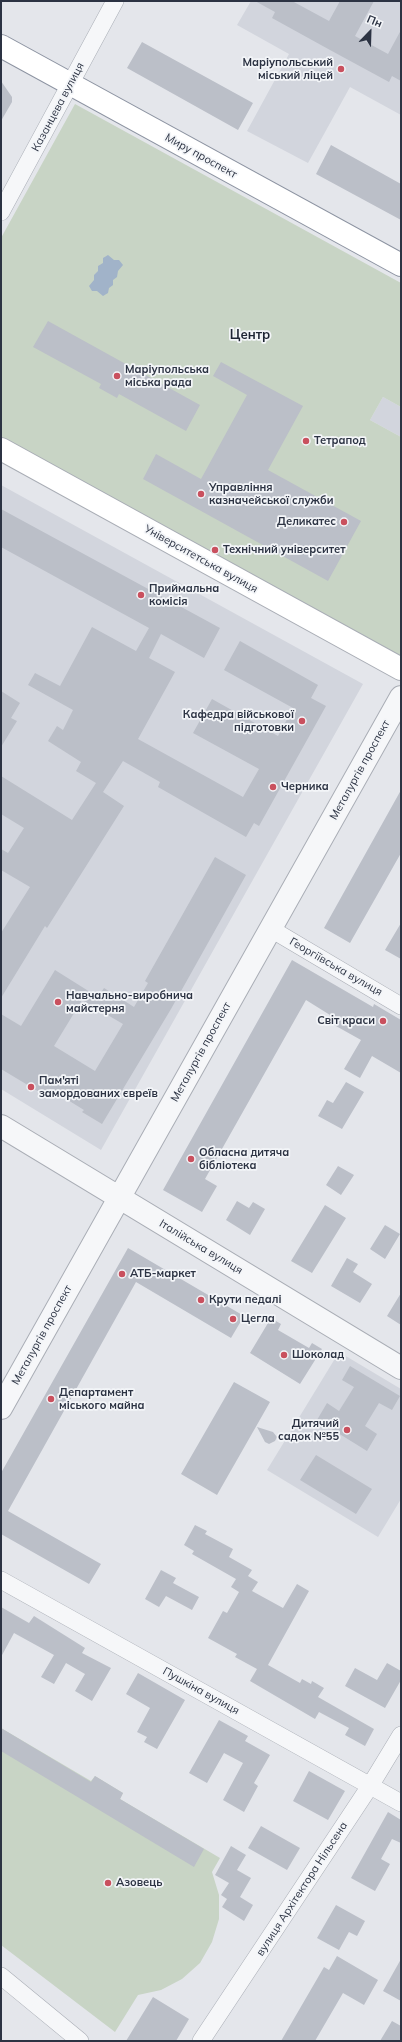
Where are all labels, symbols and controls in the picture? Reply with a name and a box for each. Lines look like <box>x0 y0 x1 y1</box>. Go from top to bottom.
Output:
north arrow <box>350 12 390 52</box>
text: Пн <box>365 12 384 30</box>
place label: Маріупольський міський ліцей <box>242 56 333 82</box>
street label: Казанцева вулиця <box>29 60 87 154</box>
marker: Маріупольський міський ліцей <box>336 64 346 74</box>
street label: Миру проспект <box>163 131 239 181</box>
district label: Центр <box>230 327 270 343</box>
place label: Маріупольська міська рада <box>125 363 209 389</box>
marker: Маріупольська міська рада <box>112 371 122 381</box>
place label: Тетрапод <box>314 434 366 448</box>
marker: Тетрапод <box>301 436 311 446</box>
place label: Управління казначейської служби <box>209 481 333 507</box>
marker: Управління казначейської служби <box>196 489 206 499</box>
place label: Деликатес <box>277 515 336 529</box>
marker: Деликатес <box>339 517 349 527</box>
street label: Університетська вулиця <box>142 522 260 596</box>
place label: Технічний університет <box>223 543 346 557</box>
marker: Технічний університет <box>210 545 220 555</box>
place label: Приймальна комісія <box>149 582 219 608</box>
marker: Приймальна комісія <box>136 590 146 600</box>
place label: Кафедра військової підготовки <box>183 708 294 734</box>
marker: Кафедра військової підготовки <box>297 716 307 726</box>
street label: Металургів проспект <box>327 718 393 822</box>
place label: Черника <box>281 780 329 794</box>
marker: Черника <box>268 782 278 792</box>
street label: Георгіївська вулиця <box>287 935 385 999</box>
place label: Навчально-виробнича майстерня <box>66 989 193 1015</box>
marker: Навчально-виробнича майстерня <box>53 997 63 1007</box>
street label: Металургів проспект <box>168 1000 234 1104</box>
place label: Свiт краси <box>317 1014 375 1028</box>
marker: Свiт краси <box>378 1016 388 1026</box>
place label: Пам'яті замордованих євреїв <box>39 1074 158 1100</box>
marker: Пам'яті замордованих євреїв <box>26 1082 36 1092</box>
place label: Обласна дитяча бібліотека <box>199 1146 289 1172</box>
marker: Обласна дитяча бібліотека <box>186 1154 196 1164</box>
street label: Італійська вулиця <box>157 1217 245 1277</box>
place label: АТБ-маркет <box>130 1267 196 1281</box>
marker: АТБ-маркет <box>117 1269 127 1279</box>
street label: Металургів проспект <box>9 1283 75 1387</box>
place label: Крути педалі <box>209 1293 281 1307</box>
marker: Крути педалі <box>196 1295 206 1305</box>
place label: Цегла <box>241 1312 275 1326</box>
marker: Цегла <box>228 1314 238 1324</box>
place label: Шоколад <box>292 1348 344 1362</box>
marker: Шоколад <box>279 1350 289 1360</box>
place label: Департамент міського майна <box>59 1386 145 1412</box>
marker: Департамент міського майна <box>46 1394 56 1404</box>
place label: Дитячий садок №55 <box>278 1417 339 1443</box>
marker: Дитячий садок №55 <box>342 1425 352 1435</box>
street label: Пушкіна вулиця <box>160 1664 242 1718</box>
street label: вулиця Архітектора Нільсена <box>254 1820 350 1958</box>
place label: Азовець <box>116 1876 162 1890</box>
marker: Азовець <box>103 1878 113 1888</box>

